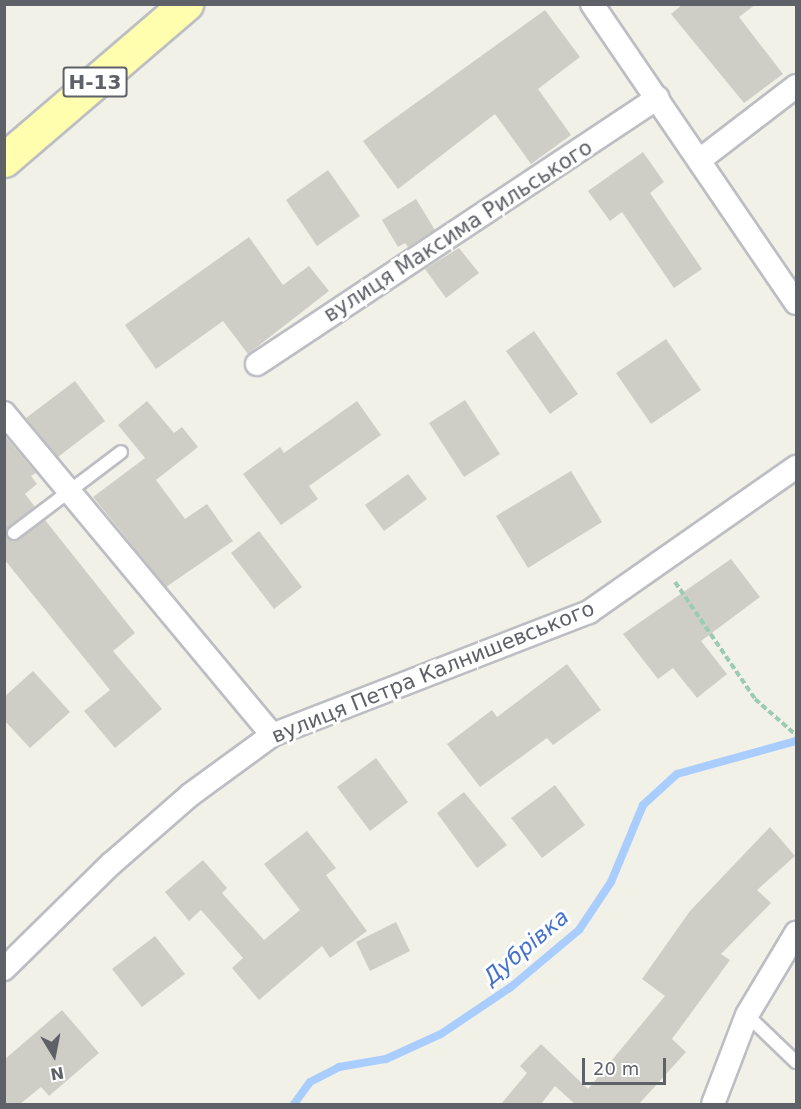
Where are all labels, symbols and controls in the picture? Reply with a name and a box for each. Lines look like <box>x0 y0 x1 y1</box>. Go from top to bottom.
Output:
road number: Н-13 <box>62 65 128 99</box>
street label: вулиця Максима Рильського <box>319 135 597 327</box>
street label: вулиця Петра Калнишевського <box>268 596 598 748</box>
water label: Дубрівка <box>478 904 574 990</box>
north arrow <box>24 1025 84 1085</box>
scale bar <box>585 1046 669 1084</box>
text: 20 m <box>593 1058 639 1079</box>
text: N <box>49 1063 65 1084</box>

